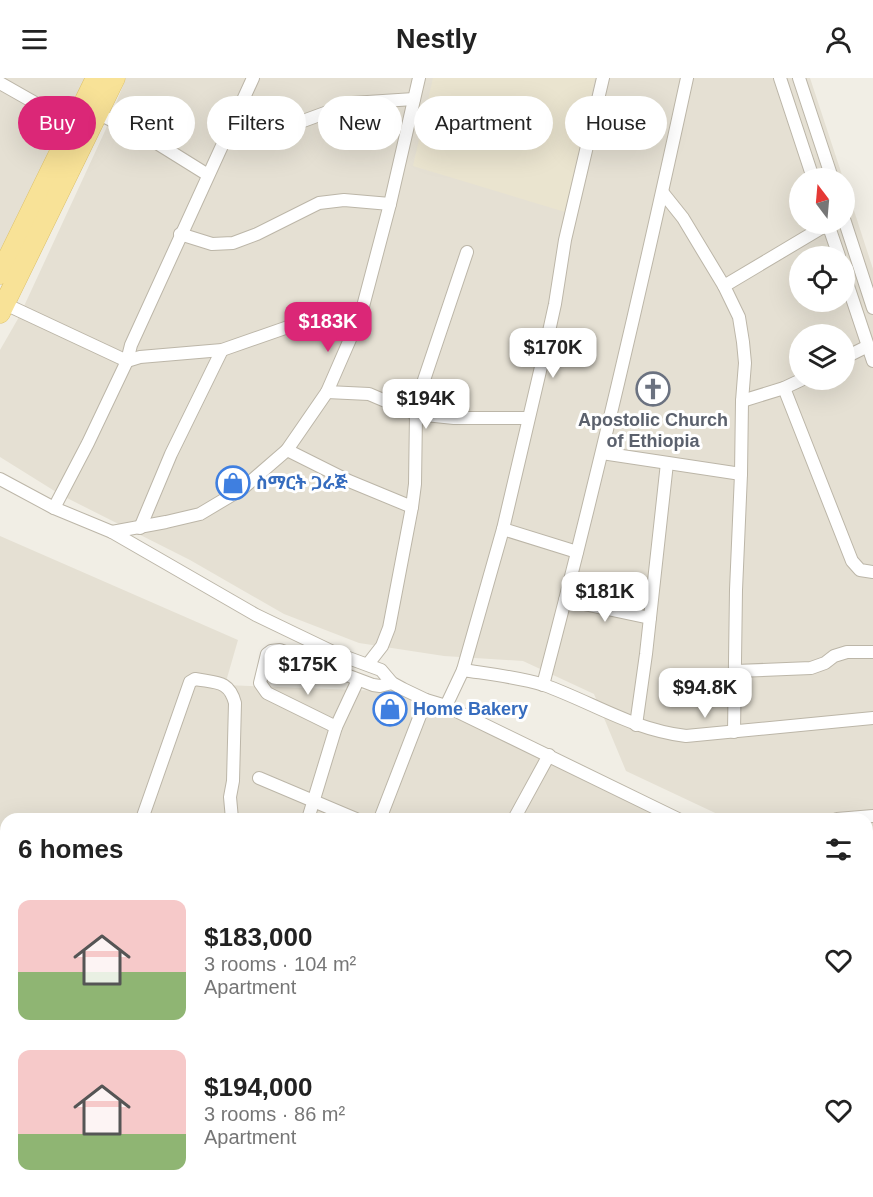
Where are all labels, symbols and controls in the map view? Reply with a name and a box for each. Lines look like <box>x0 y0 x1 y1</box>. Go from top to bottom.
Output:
icon: menu <box>18 23 51 56</box>
icon: person <box>822 23 855 56</box>
text: Nestly <box>396 24 477 54</box>
chip: Buy <box>18 96 96 150</box>
chip: Rent <box>108 96 195 150</box>
chip: Filters <box>207 96 306 150</box>
chip: New <box>318 96 402 150</box>
chip: Apartment <box>414 96 553 150</box>
chip: House <box>565 96 667 150</box>
north arrow <box>789 168 855 234</box>
map controls <box>789 168 855 390</box>
button: locate <box>789 246 855 312</box>
pin: $183K <box>286 302 370 353</box>
text: $183K <box>299 310 357 332</box>
button: layers <box>789 324 855 390</box>
pin: $170K <box>511 328 595 379</box>
text: $170K <box>524 336 582 358</box>
church icon: Apostolic Church of Ethiopia <box>635 371 671 407</box>
pin: $194K <box>384 379 468 430</box>
text: $194K <box>397 387 455 409</box>
place label: Apostolic Church of Ethiopia <box>578 410 728 451</box>
shop icon: ስማርት ጋራጅ <box>215 465 251 501</box>
place label: ስማርት ጋራጅ <box>256 473 348 493</box>
pin: $181K <box>563 572 647 623</box>
text: $181K <box>576 580 634 602</box>
pin: $175K <box>266 645 350 696</box>
text: $175K <box>279 653 337 675</box>
pin: $94.8K <box>656 668 754 719</box>
text: $94.8K <box>673 676 737 698</box>
shop icon: Home Bakery <box>372 691 408 727</box>
place label: Home Bakery <box>413 699 528 719</box>
icon: filters <box>822 833 855 866</box>
text: 6 homes <box>18 834 124 864</box>
text: $183,000 <box>204 922 312 952</box>
icon: home <box>66 924 138 996</box>
icon: heart <box>822 944 855 977</box>
text: 3 rooms · 104 m² <box>204 953 356 975</box>
text: Apartment <box>204 976 296 998</box>
text: $194,000 <box>204 1072 312 1102</box>
icon: home <box>66 1074 138 1146</box>
icon: heart <box>822 1094 855 1127</box>
text: 3 rooms · 86 m² <box>204 1103 345 1125</box>
text: Apartment <box>204 1126 296 1148</box>

